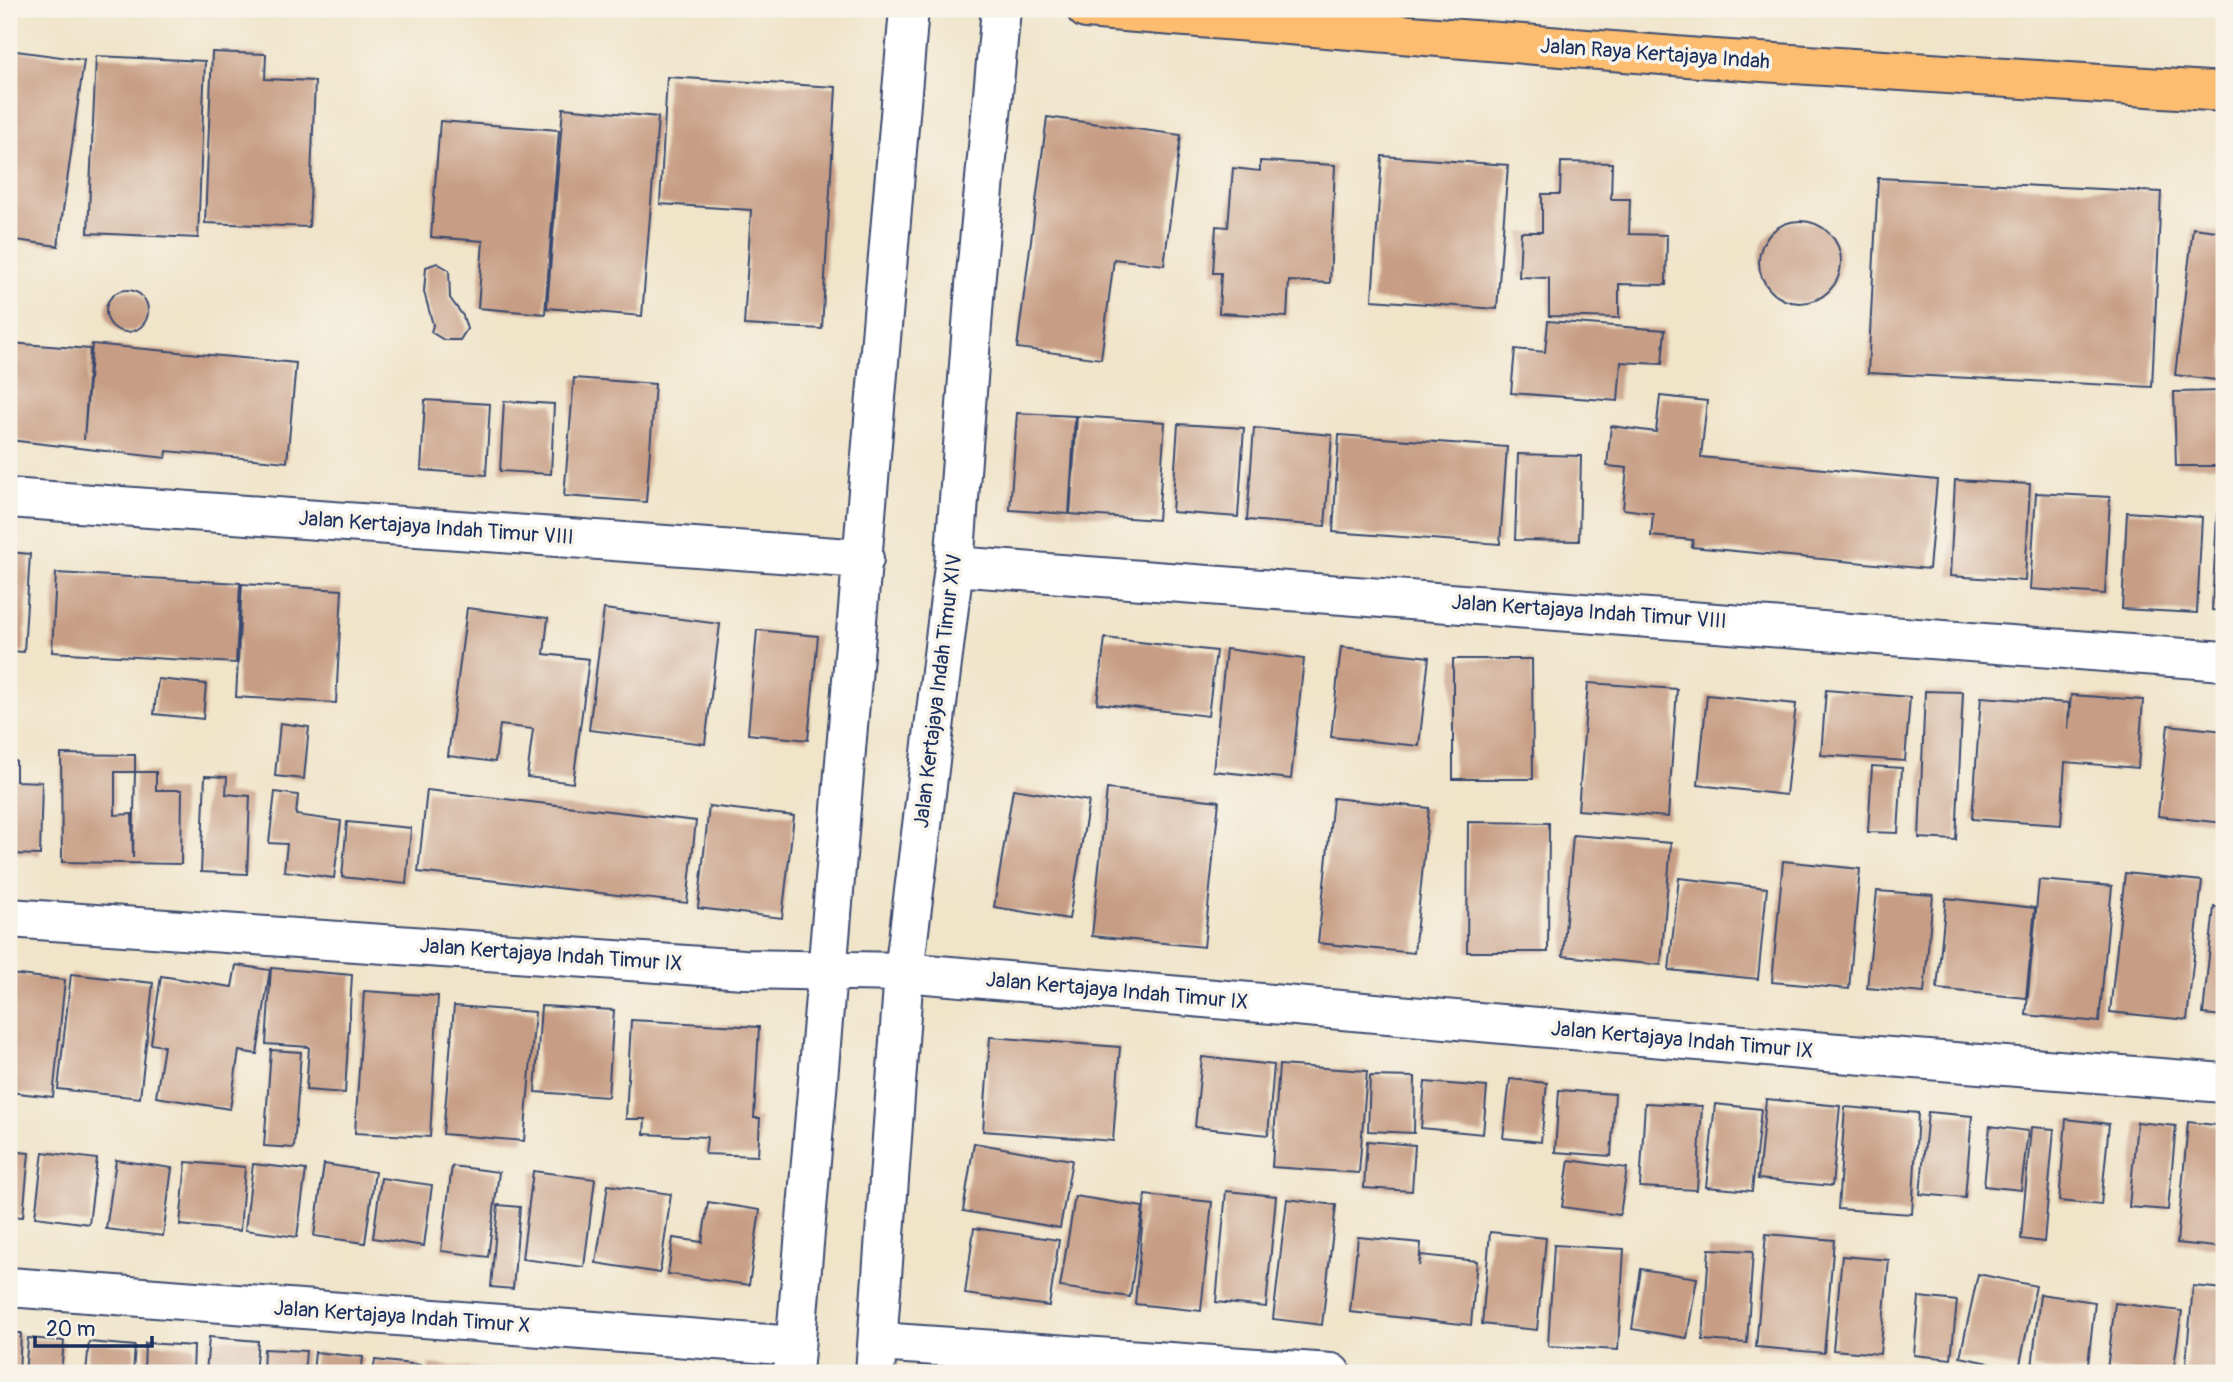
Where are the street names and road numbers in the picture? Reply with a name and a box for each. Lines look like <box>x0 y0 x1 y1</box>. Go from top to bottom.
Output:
street label: Jalan Raya Kertajaya Indah <box>1539 33 1771 75</box>
street label: Jalan Kertajaya Indah Timur VIII <box>297 505 575 551</box>
street label: Jalan Kertajaya Indah Timur XIV <box>908 552 968 830</box>
street label: Jalan Kertajaya Indah Timur VIII <box>1450 589 1728 635</box>
street label: Jalan Kertajaya Indah Timur IX <box>419 932 683 978</box>
street label: Jalan Kertajaya Indah Timur IX <box>985 966 1249 1016</box>
street label: Jalan Kertajaya Indah Timur IX <box>1550 1015 1814 1065</box>
street label: Jalan Kertajaya Indah Timur X <box>273 1295 531 1339</box>

